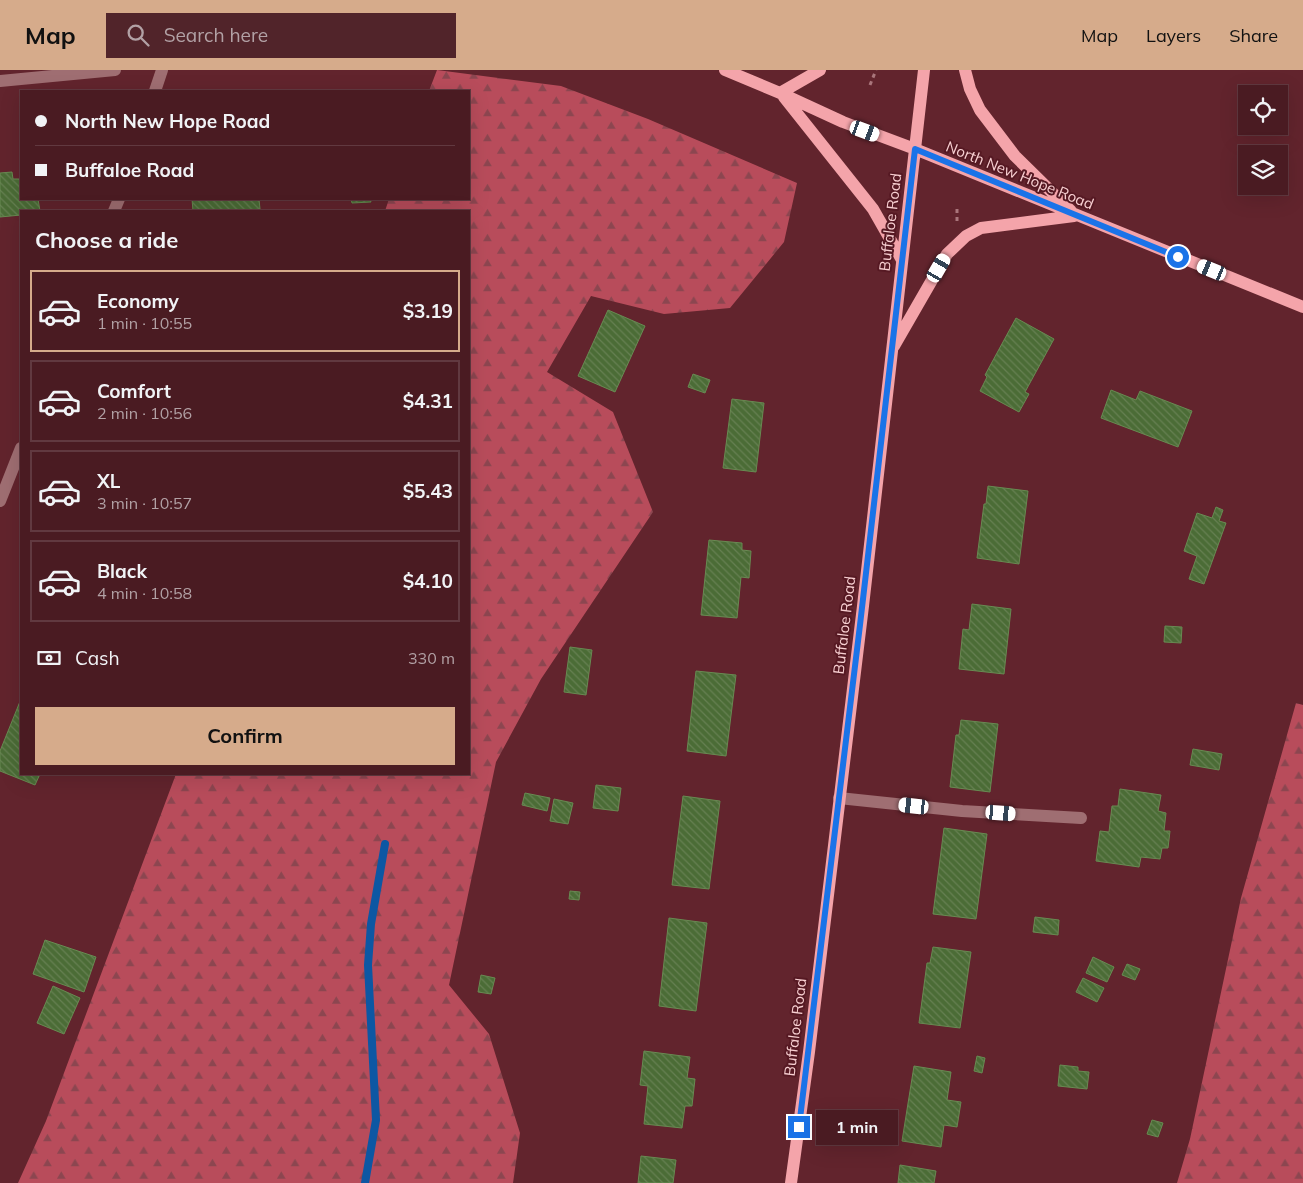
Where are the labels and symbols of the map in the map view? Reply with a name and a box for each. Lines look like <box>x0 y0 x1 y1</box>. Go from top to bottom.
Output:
car <box>848 119 881 143</box>
street label: North New Hope Road <box>943 137 1097 213</box>
street label: Buffaloe Road <box>875 172 905 272</box>
route start <box>1167 246 1189 268</box>
car <box>925 251 952 285</box>
car <box>1195 257 1228 283</box>
street label: Buffaloe Road <box>829 575 859 675</box>
car <box>898 797 929 815</box>
car <box>985 804 1016 822</box>
street label: Buffaloe Road <box>780 977 810 1077</box>
callout: 1 min <box>816 1110 899 1144</box>
route end <box>788 1116 810 1138</box>

